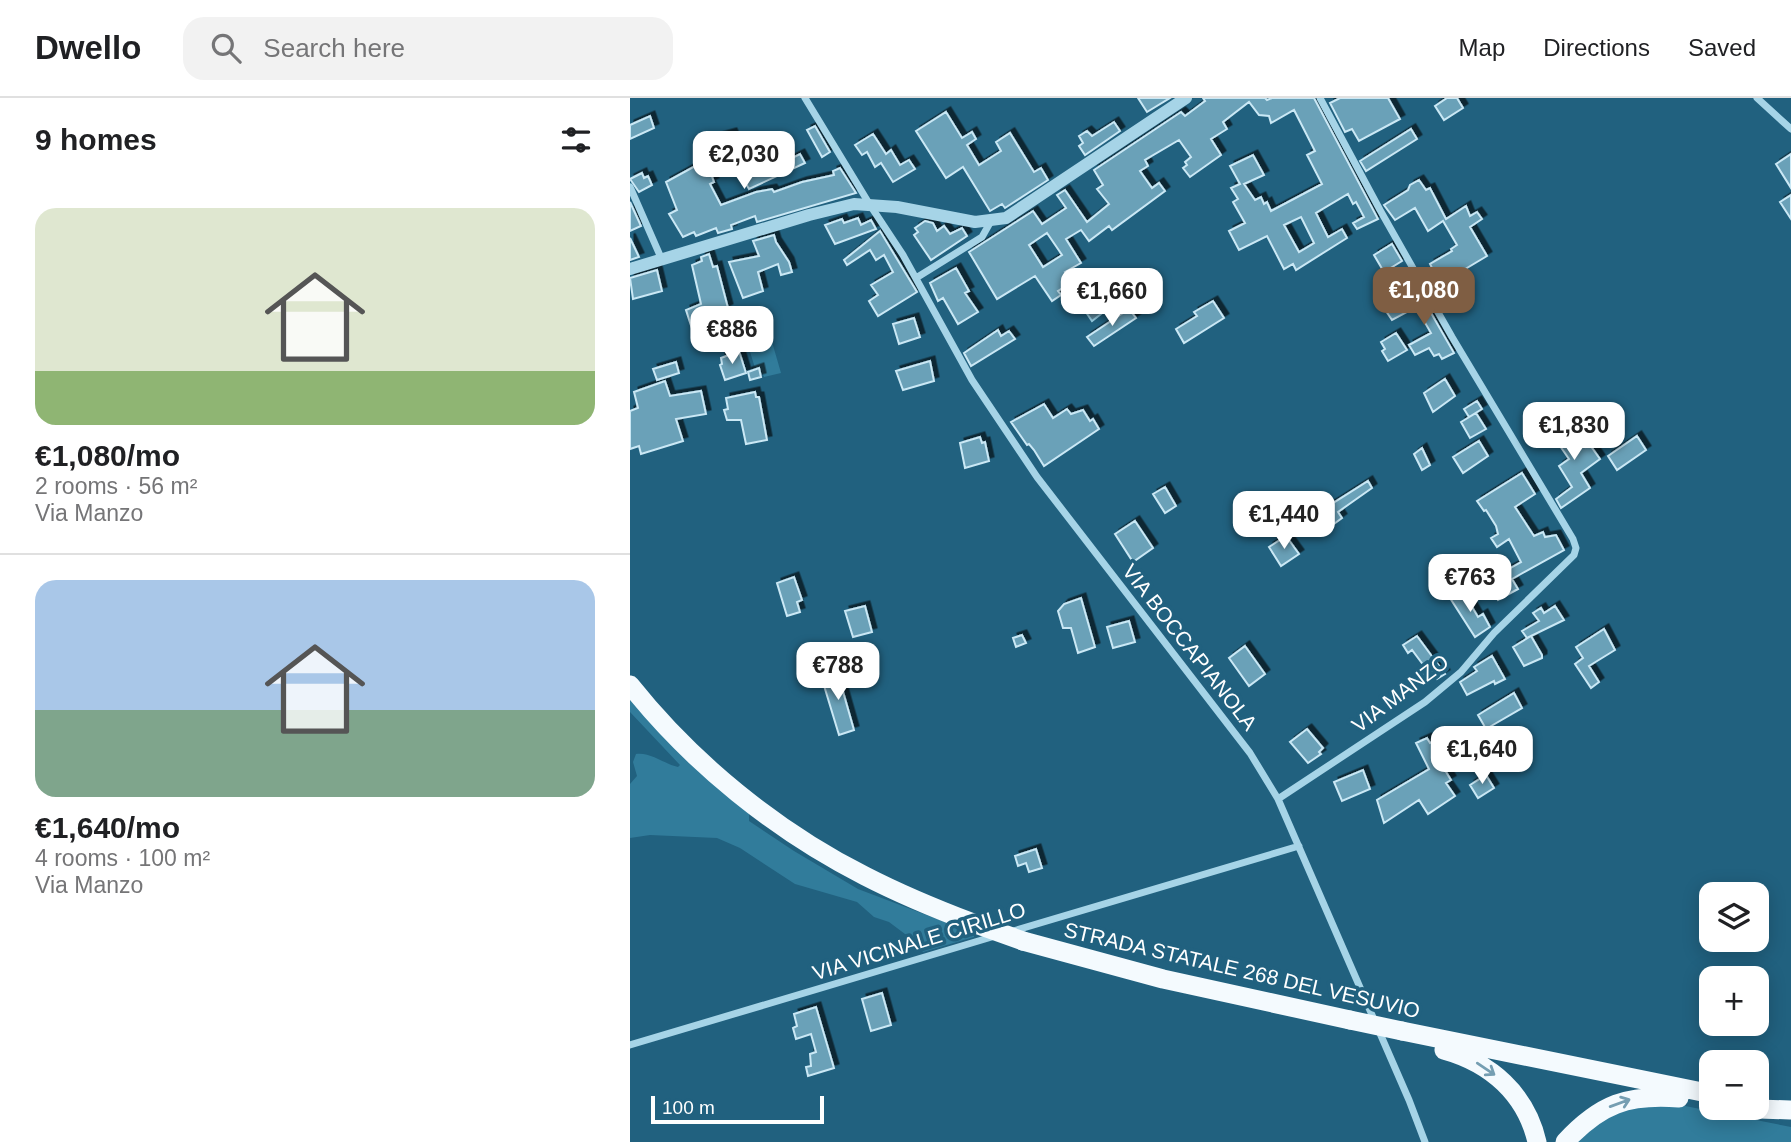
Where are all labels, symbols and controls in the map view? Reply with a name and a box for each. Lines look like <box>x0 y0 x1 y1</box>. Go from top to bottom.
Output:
search box <box>183 17 673 80</box>
text: Dwello <box>35 29 141 66</box>
icon: search <box>207 29 245 67</box>
text: Search here <box>263 33 405 63</box>
text: Map <box>1459 34 1505 61</box>
text: Directions <box>1543 34 1650 61</box>
text: Saved <box>1688 34 1756 61</box>
icon: filters <box>557 121 595 159</box>
text: 9 homes <box>35 123 157 156</box>
pin: €2,030 <box>687 132 801 191</box>
text: €2,030 <box>709 141 779 167</box>
icon: home <box>252 254 378 380</box>
pin: €1,660 <box>1055 268 1169 328</box>
pin: €1,080 <box>1367 268 1481 327</box>
text: €1,080 <box>1389 277 1459 303</box>
text: €1,660 <box>1077 278 1147 304</box>
pin: €886 <box>691 306 773 366</box>
text: €886 <box>706 316 758 342</box>
pin: €1,830 <box>1517 402 1631 462</box>
text: €1,830 <box>1539 412 1609 438</box>
text: €1,080/mo <box>35 439 180 472</box>
text: 2 rooms · 56 m² <box>35 473 197 499</box>
pin: €1,440 <box>1227 491 1341 551</box>
text: Via Manzo <box>35 500 143 526</box>
text: €1,440 <box>1249 501 1319 527</box>
pin: €763 <box>1429 554 1511 614</box>
street label: VIA BOCCAPIANOLA <box>1118 559 1262 735</box>
text: €763 <box>1444 564 1496 590</box>
icon: home <box>252 626 378 752</box>
pin: €788 <box>797 642 879 702</box>
street label: VIA MANZO <box>1347 649 1453 737</box>
text: €788 <box>812 652 864 678</box>
pin: €1,640 <box>1425 726 1539 786</box>
text: €1,640 <box>1447 736 1517 762</box>
text: €1,640/mo <box>35 811 180 844</box>
text: 4 rooms · 100 m² <box>35 845 210 871</box>
text: Via Manzo <box>35 872 143 898</box>
map controls <box>1699 882 1769 1120</box>
button: layers <box>1699 882 1769 952</box>
street label: VIA VICINALE CIRILLO <box>810 898 1028 984</box>
street label: STRADA STATALE 268 DEL VESUVIO <box>1062 918 1422 1022</box>
button: + <box>1699 966 1769 1036</box>
button: − <box>1699 1050 1769 1120</box>
one-way arrow <box>1476 1062 1495 1076</box>
scale bar <box>651 1093 824 1125</box>
one-way arrow <box>1608 1096 1630 1109</box>
text: 100 m <box>662 1097 715 1118</box>

